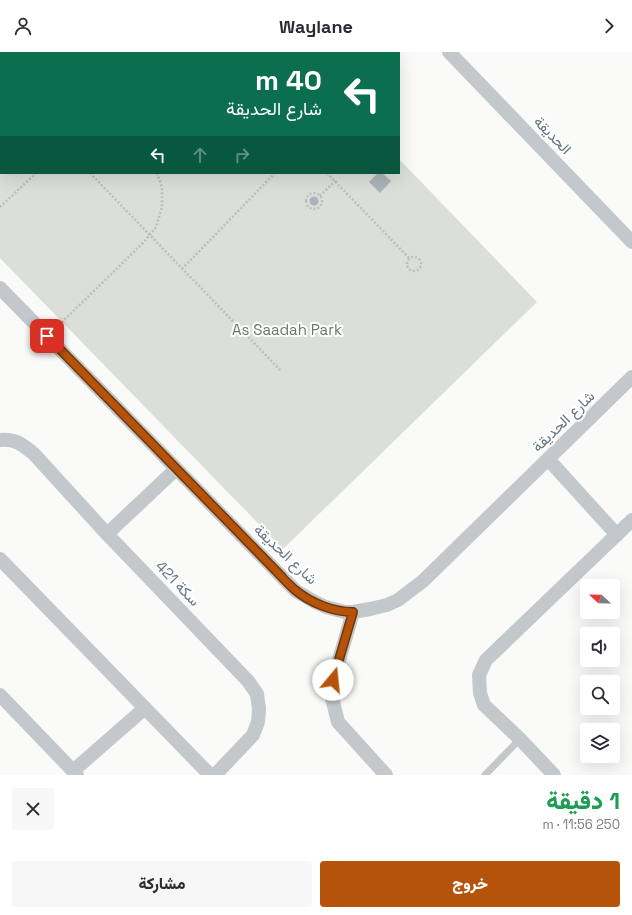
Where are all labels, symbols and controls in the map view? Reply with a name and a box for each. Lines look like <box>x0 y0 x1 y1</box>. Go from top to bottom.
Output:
icon: person <box>12 15 34 37</box>
text: Waylane <box>279 15 353 38</box>
icon: forward <box>598 15 620 37</box>
text: 40 m <box>255 62 322 98</box>
icon: left <box>336 68 388 120</box>
text: شارع الحديقة <box>226 97 322 120</box>
street label: الحديقة <box>530 112 576 158</box>
icon: left <box>147 144 169 166</box>
icon: ahead <box>189 144 211 166</box>
icon: right <box>231 144 253 166</box>
pin <box>30 319 64 353</box>
park label: As Saadah Park <box>232 320 342 339</box>
icon: arrive <box>36 325 58 347</box>
street label: شارع الحديقة <box>528 386 600 457</box>
street label: شارع الحديقة <box>249 520 322 590</box>
street label: سكة 421 <box>152 556 204 610</box>
north arrow <box>580 579 620 619</box>
map controls <box>580 579 620 763</box>
button: sound <box>580 627 620 667</box>
position arrow <box>312 659 354 701</box>
button: search <box>580 675 620 715</box>
button: layers <box>580 723 620 763</box>
text: 1 دقيقة <box>546 785 620 816</box>
button: close <box>12 788 54 830</box>
text: 250 m · 11:56 <box>542 816 620 833</box>
button: مشاركة <box>12 861 312 907</box>
button: خروج <box>320 861 620 907</box>

